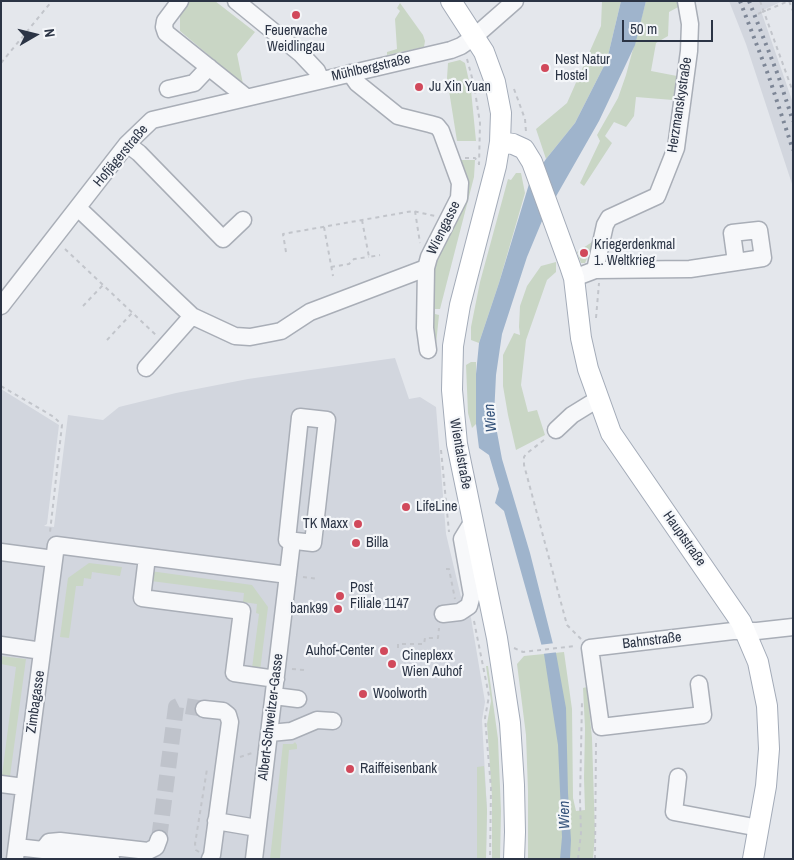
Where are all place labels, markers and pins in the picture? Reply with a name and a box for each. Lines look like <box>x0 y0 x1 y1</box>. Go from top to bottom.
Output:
marker: Feuerwache Weidlingau <box>290 9 302 21</box>
place label: Feuerwache Weidlingau <box>265 23 327 56</box>
place label: Nest Natur Hostel <box>555 52 610 84</box>
marker: Nest Natur Hostel <box>539 62 551 74</box>
place label: Ju Xin Yuan <box>429 79 491 95</box>
marker: Ju Xin Yuan <box>413 81 425 93</box>
place label: Kriegerdenkmal 1. Weltkrieg <box>594 237 675 270</box>
marker: Kriegerdenkmal 1. Weltkrieg <box>578 247 590 259</box>
place label: LifeLine <box>416 499 457 515</box>
marker: LifeLine <box>400 501 412 513</box>
place label: TK Maxx <box>303 516 348 532</box>
marker: TK Maxx <box>352 518 364 530</box>
place label: Billa <box>366 535 388 551</box>
marker: Billa <box>350 537 362 549</box>
place label: Post Filiale 1147 <box>350 580 409 612</box>
marker: Post Filiale 1147 <box>334 590 346 602</box>
place label: bank99 <box>290 601 328 617</box>
marker: bank99 <box>332 603 344 615</box>
place label: Auhof-Center <box>306 643 374 659</box>
marker: Auhof-Center <box>378 645 390 657</box>
place label: Cineplexx Wien Auhof <box>402 648 462 680</box>
marker: Cineplexx Wien Auhof <box>386 658 398 670</box>
place label: Woolworth <box>373 686 427 702</box>
marker: Woolworth <box>357 688 369 700</box>
place label: Raiffeisenbank <box>360 761 437 777</box>
marker: Raiffeisenbank <box>344 763 356 775</box>

